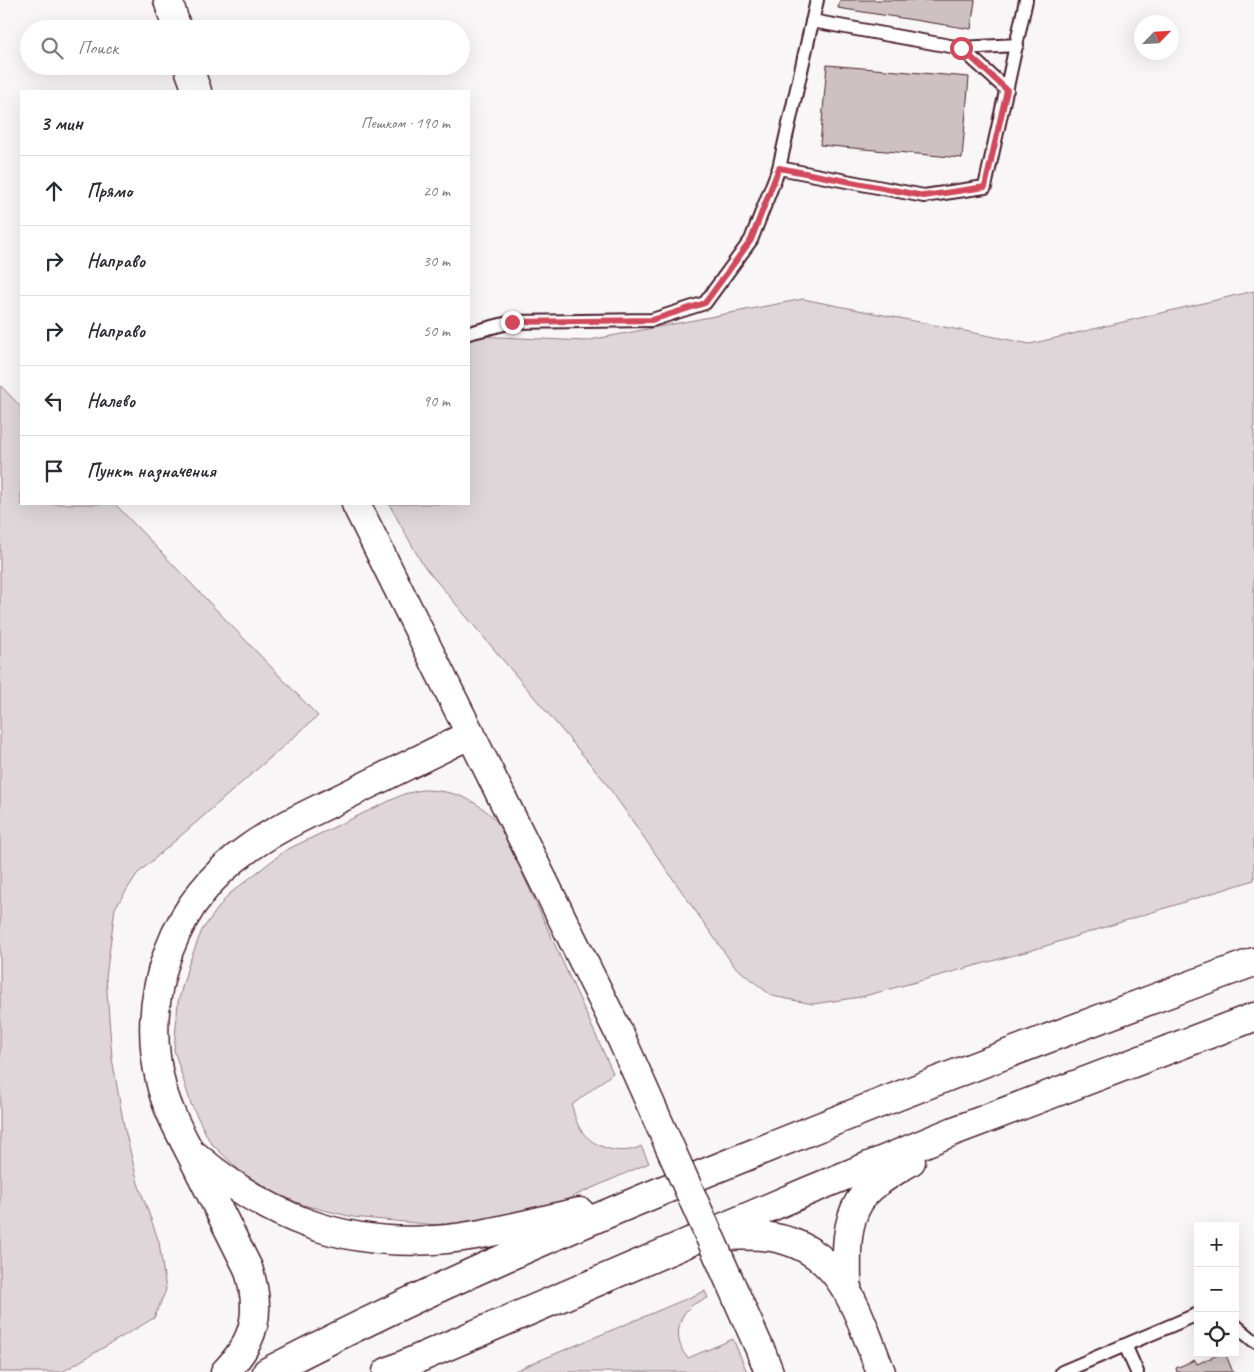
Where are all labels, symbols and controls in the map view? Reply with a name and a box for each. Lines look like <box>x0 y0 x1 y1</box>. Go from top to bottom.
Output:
north arrow <box>1134 15 1179 60</box>
search box <box>20 20 470 75</box>
icon: search <box>38 34 66 62</box>
text: Поиск <box>78 36 118 60</box>
route start <box>950 37 973 60</box>
text: 3 мин <box>40 110 83 136</box>
text: Пешком · 190 m <box>361 113 450 133</box>
icon: ahead <box>40 177 68 205</box>
text: Прямо <box>87 179 132 203</box>
text: 20 m <box>423 181 450 201</box>
icon: right <box>40 247 68 275</box>
text: Направо <box>87 249 145 273</box>
text: 30 m <box>423 251 450 271</box>
route end <box>501 311 524 334</box>
icon: right <box>40 317 68 345</box>
text: Направо <box>87 319 145 343</box>
text: 50 m <box>423 321 450 341</box>
icon: left <box>40 387 68 415</box>
text: Налево <box>87 389 135 413</box>
text: 90 m <box>423 391 450 411</box>
icon: arrive <box>40 457 68 485</box>
text: Пункт назначения <box>87 459 216 483</box>
map controls <box>1194 1222 1239 1357</box>
button: + <box>1194 1222 1239 1267</box>
button: − <box>1194 1267 1239 1312</box>
button: locate <box>1194 1312 1239 1357</box>

